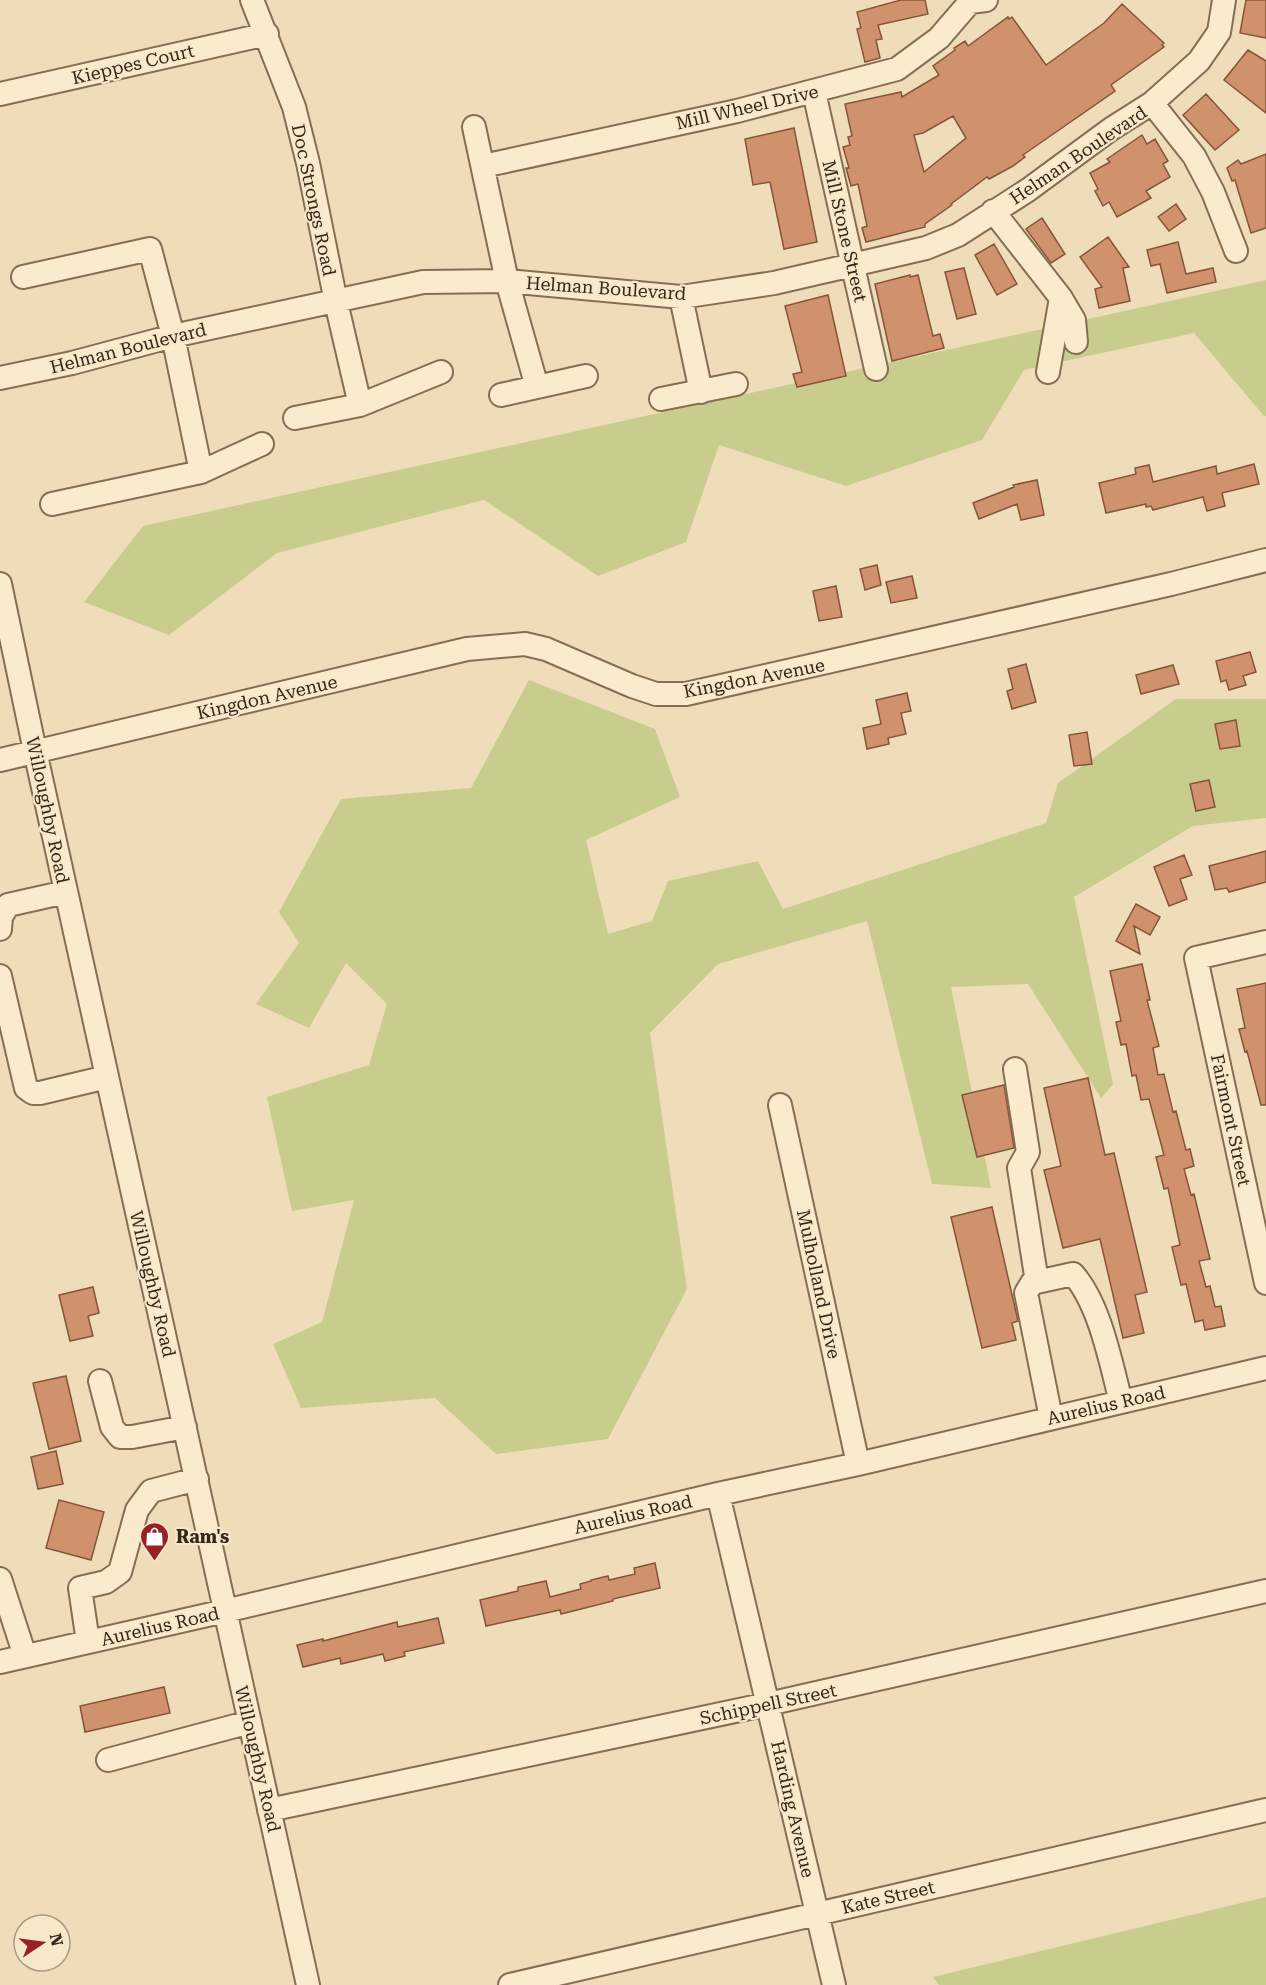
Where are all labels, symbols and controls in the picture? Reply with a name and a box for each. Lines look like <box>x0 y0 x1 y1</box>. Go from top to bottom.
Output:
street label: Kieppes Court <box>70 40 196 88</box>
street label: Mill Wheel Drive <box>674 80 820 134</box>
street label: Helman Boulevard <box>1006 101 1151 209</box>
street label: Doc Strongs Road <box>288 122 340 278</box>
street label: Mill Stone Street <box>818 158 872 304</box>
street label: Helman Boulevard <box>525 272 687 304</box>
street label: Helman Boulevard <box>48 318 209 378</box>
street label: Kingdon Avenue <box>682 654 827 702</box>
street label: Kingdon Avenue <box>195 671 339 723</box>
street label: Willoughby Road <box>22 735 74 886</box>
street label: Fairmont Street <box>1207 1052 1255 1188</box>
street label: Mulholland Drive <box>793 1207 845 1361</box>
street label: Willoughby Road <box>126 1209 180 1360</box>
street label: Aurelius Road <box>1045 1381 1167 1429</box>
street label: Aurelius Road <box>572 1490 694 1538</box>
shop icon: Ram's <box>139 1520 171 1562</box>
place label: Ram's <box>176 1526 229 1547</box>
street label: Aurelius Road <box>99 1602 221 1650</box>
street label: Schippell Street <box>698 1679 839 1729</box>
street label: Willoughby Road <box>231 1684 285 1835</box>
street label: Harding Avenue <box>767 1738 819 1880</box>
street label: Kate Street <box>839 1876 937 1918</box>
north arrow <box>12 1913 72 1973</box>
text: N <box>45 1932 67 1948</box>

